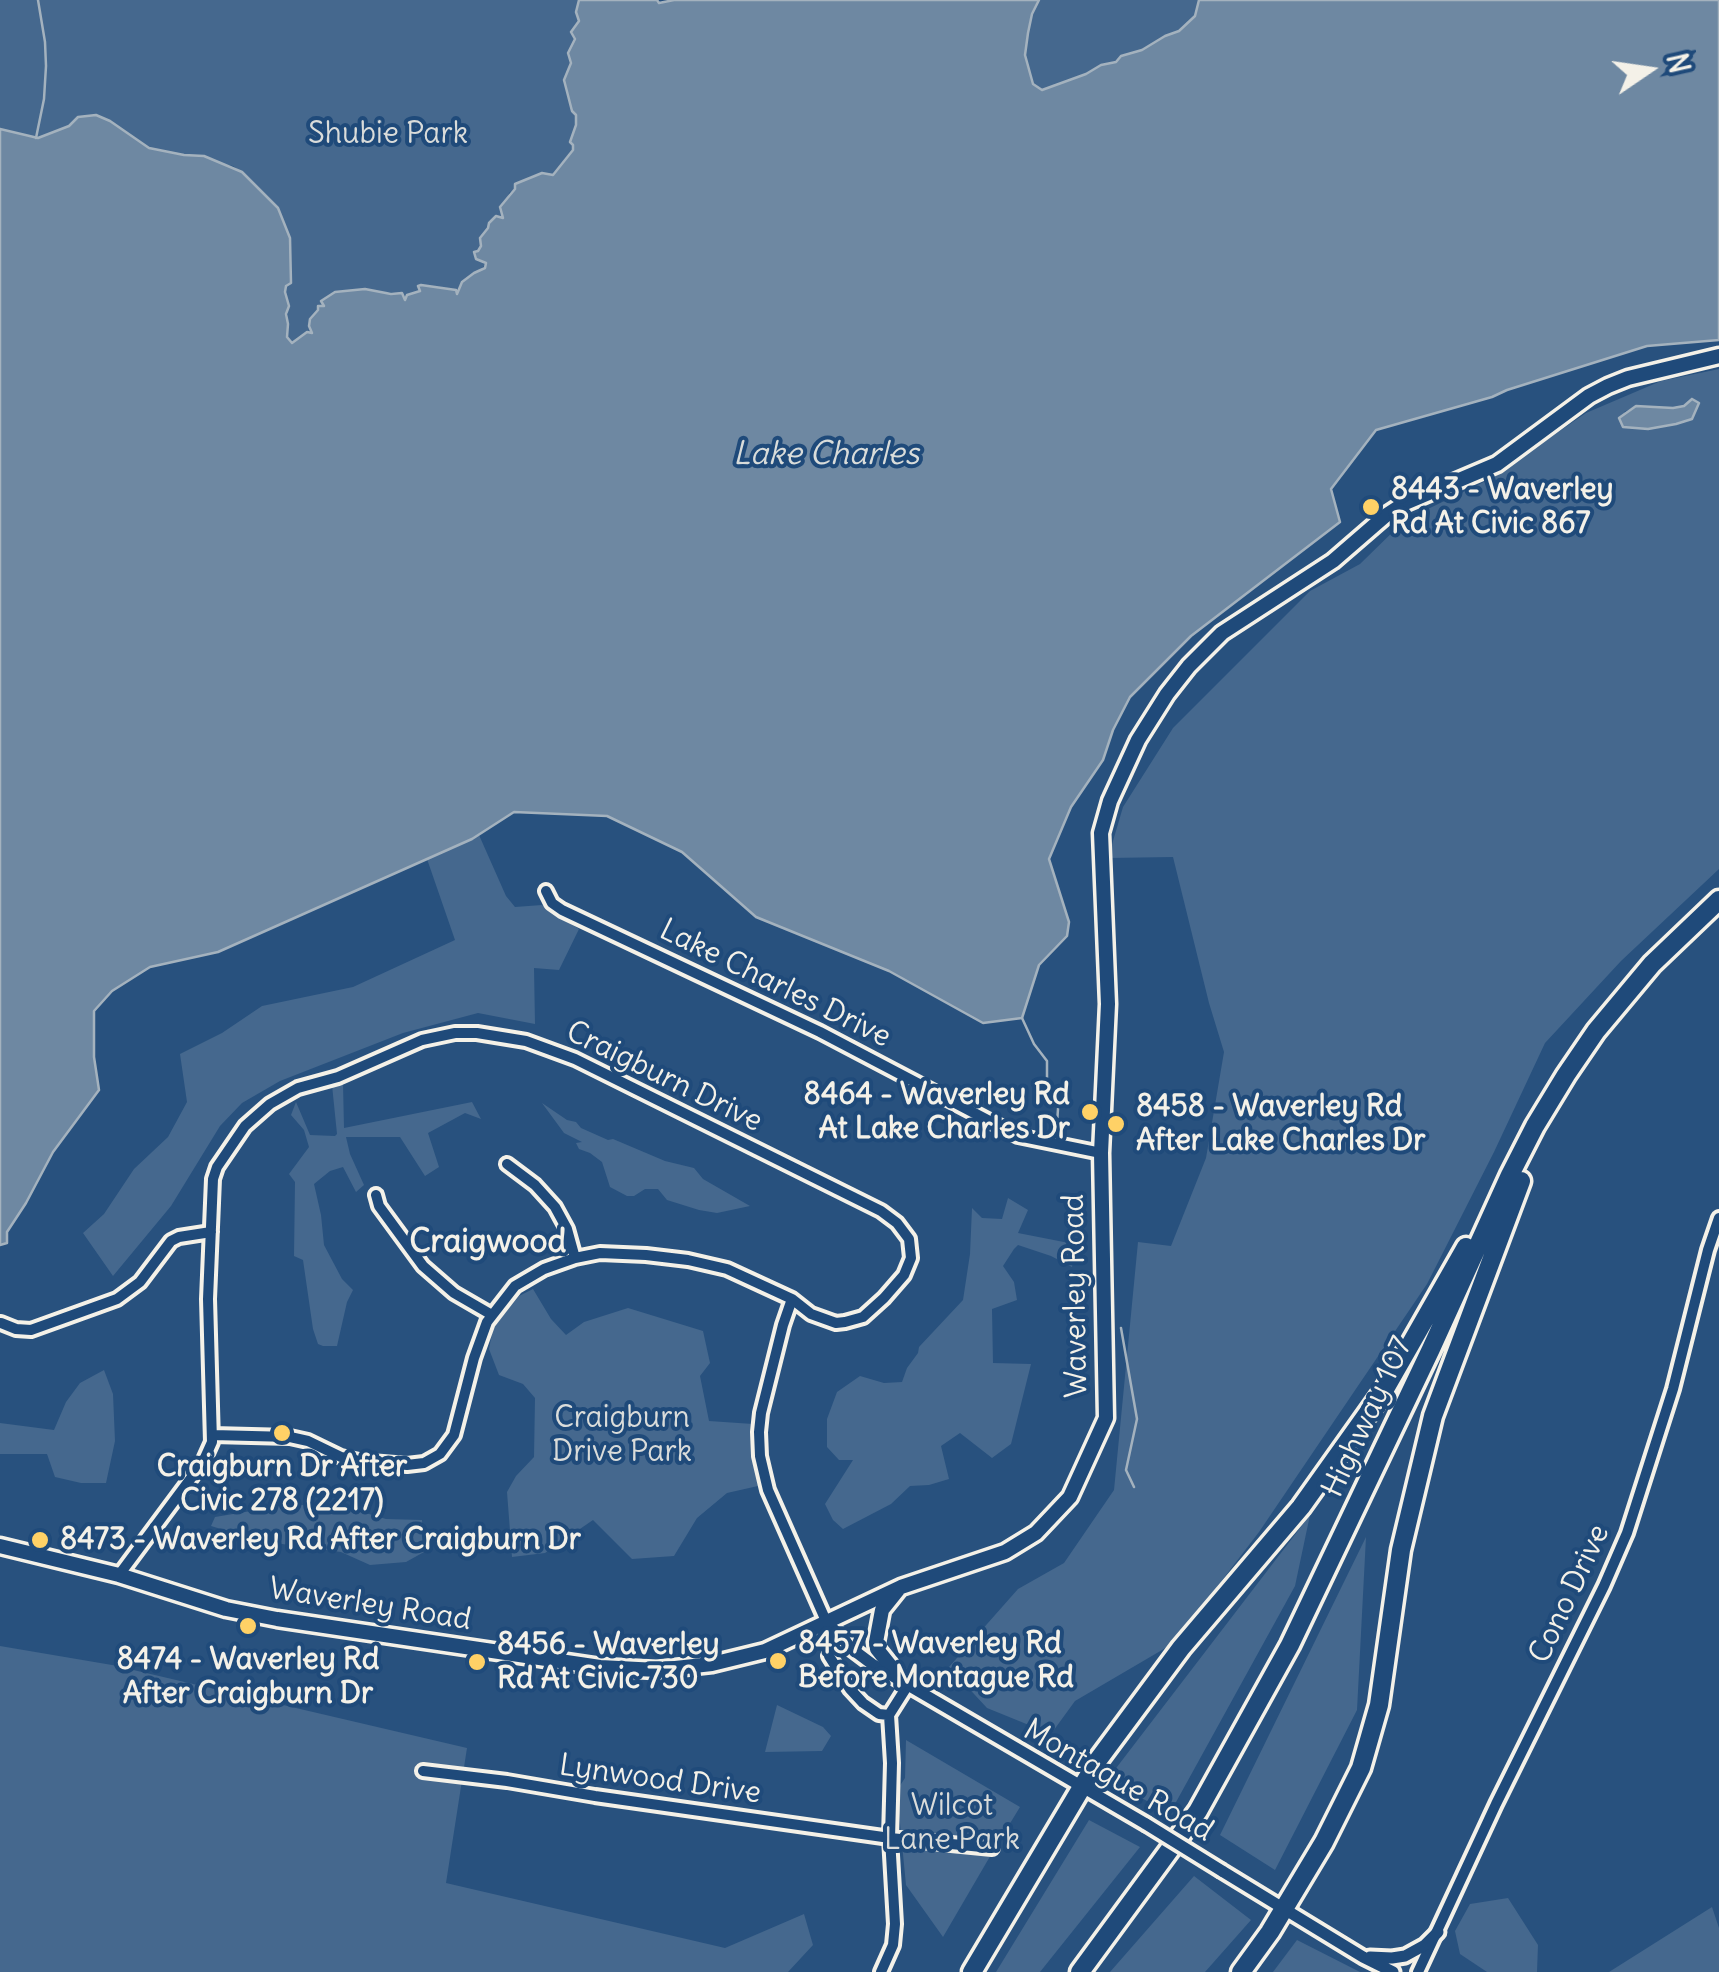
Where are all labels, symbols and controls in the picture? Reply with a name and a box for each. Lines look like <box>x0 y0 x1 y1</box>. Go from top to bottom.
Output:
north arrow <box>1599 20 1699 120</box>
text: N <box>1659 50 1698 77</box>
park label: Shubie Park <box>308 116 468 152</box>
water label: Lake Charles <box>733 436 919 474</box>
place label: 8443 - Waverley Rd At Civic 867 <box>1391 472 1613 542</box>
marker: 8443 - Waverley Rd At Civic 867 <box>1360 496 1382 518</box>
street label: Lake Charles Drive <box>654 912 896 1056</box>
street label: Craigburn Drive <box>560 1014 768 1140</box>
place label: 8464 - Waverley Rd At Lake Charles Dr <box>804 1077 1070 1148</box>
place label: 8458 - Waverley Rd After Lake Charles Dr <box>1136 1089 1425 1160</box>
marker: 8464 - Waverley Rd At Lake Charles Dr <box>1079 1101 1101 1123</box>
marker: 8458 - Waverley Rd After Lake Charles Dr <box>1105 1113 1127 1135</box>
street label: Waverley Road <box>1056 1194 1096 1398</box>
district label: Craigwood <box>410 1224 566 1262</box>
street label: Highway 107 <box>1315 1331 1421 1503</box>
park label: Craigburn Drive Park <box>552 1400 692 1470</box>
marker: Craigburn Dr After Civic 278 (2217) <box>271 1422 293 1444</box>
place label: Craigburn Dr After Civic 278 (2217) <box>157 1449 407 1520</box>
street label: Cono Drive <box>1522 1519 1618 1669</box>
place label: 8473 - Waverley Rd After Craigburn Dr <box>60 1522 581 1558</box>
marker: 8473 - Waverley Rd After Craigburn Dr <box>29 1529 51 1551</box>
street label: Waverley Road <box>267 1571 473 1639</box>
marker: 8474 - Waverley Rd After Craigburn Dr <box>237 1615 259 1637</box>
place label: 8457 - Waverley Rd Before Montague Rd <box>798 1626 1074 1696</box>
place label: 8456 - Waverley Rd At Civic 730 <box>497 1627 720 1698</box>
place label: 8474 - Waverley Rd After Craigburn Dr <box>117 1642 379 1712</box>
marker: 8457 - Waverley Rd Before Montague Rd <box>767 1650 789 1672</box>
marker: 8456 - Waverley Rd At Civic 730 <box>466 1651 488 1673</box>
street label: Montague Road <box>1017 1712 1219 1850</box>
street label: Lynwood Drive <box>557 1748 763 1812</box>
park label: Wilcot Lane Park <box>884 1788 1020 1858</box>

